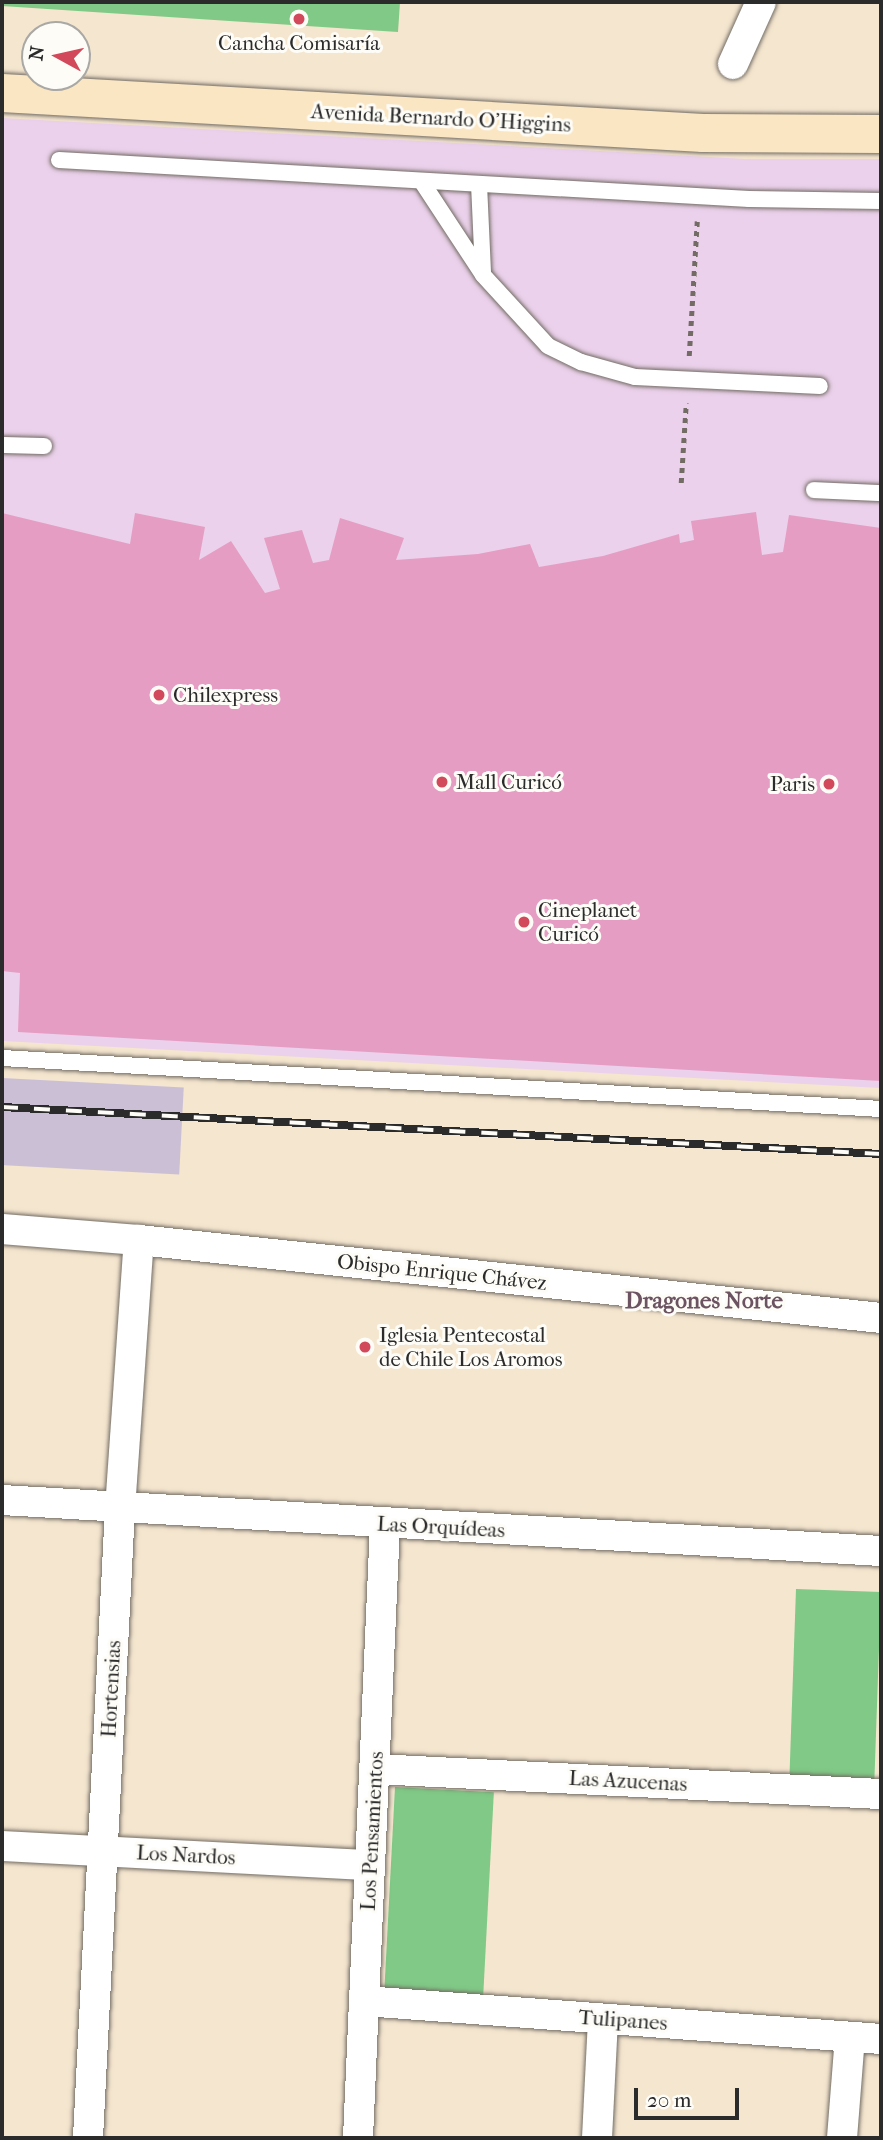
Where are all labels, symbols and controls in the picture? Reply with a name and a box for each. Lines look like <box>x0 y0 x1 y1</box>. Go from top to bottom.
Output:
marker: Cancha Comisaría <box>291 11 307 27</box>
north arrow <box>21 21 91 91</box>
place label: Cancha Comisaría <box>218 30 380 56</box>
text: N <box>25 45 49 62</box>
street label: Avenida Bernardo O'Higgins <box>310 99 572 137</box>
place label: Chilexpress <box>173 682 278 708</box>
marker: Chilexpress <box>151 687 167 703</box>
place label: Mall Curicó <box>456 769 562 795</box>
place label: Paris <box>770 771 815 797</box>
marker: Mall Curicó <box>434 774 450 790</box>
marker: Paris <box>821 776 837 792</box>
place label: Cineplanet Curicó <box>538 897 637 947</box>
marker: Cineplanet Curicó <box>516 914 532 930</box>
street label: Obispo Enrique Chávez <box>336 1248 548 1296</box>
district label: Dragones Norte <box>625 1287 783 1315</box>
place label: Iglesia Pentecostal de Chile Los Aromos <box>379 1322 562 1372</box>
marker: Iglesia Pentecostal de Chile Los Aromos <box>357 1339 373 1355</box>
street label: Las Orquídeas <box>376 1511 506 1543</box>
street label: Hortensias <box>96 1640 126 1738</box>
street label: Los Pensamientos <box>355 1751 389 1911</box>
street label: Las Azucenas <box>568 1765 688 1797</box>
street label: Los Nardos <box>136 1840 236 1870</box>
street label: Tulipanes <box>578 2004 668 2036</box>
scale bar <box>638 2074 743 2118</box>
text: 20 m <box>647 2088 691 2112</box>

